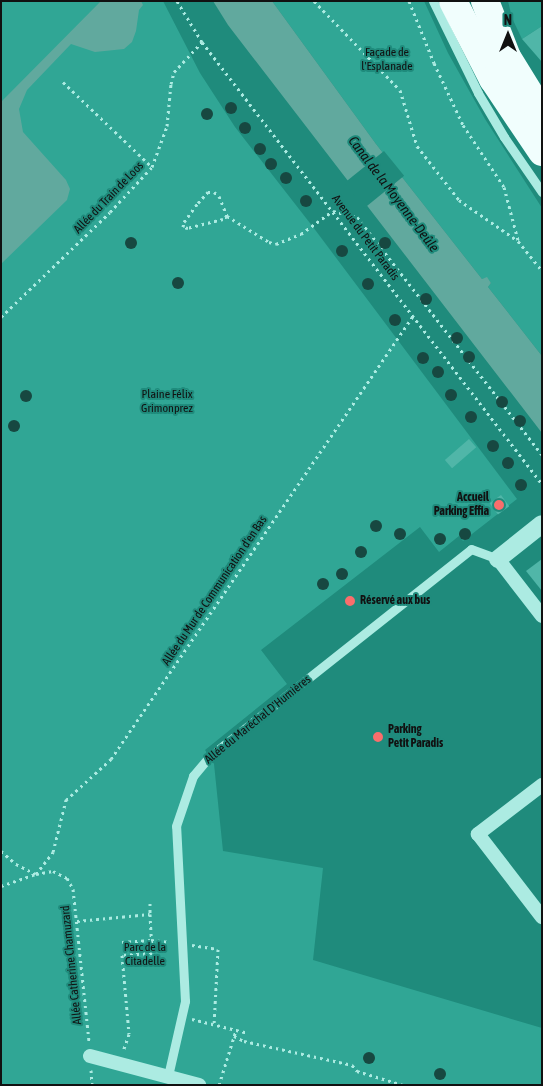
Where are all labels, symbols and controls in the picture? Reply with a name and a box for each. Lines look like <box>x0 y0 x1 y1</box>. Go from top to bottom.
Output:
north arrow <box>483 10 533 60</box>
text: N <box>504 12 512 28</box>
park label: Façade de l'Esplanade <box>361 46 413 74</box>
water label: Canal de la Moyenne-Deûle <box>345 133 443 255</box>
street label: Allée du Train de Loos <box>71 159 147 237</box>
street label: Avenue du Petit Paradis <box>328 192 402 284</box>
park label: Plaine Félix Grimonprez <box>141 388 193 416</box>
place label: Accueil Parking Effia <box>434 491 489 519</box>
marker: Accueil Parking Effia <box>493 499 505 511</box>
street label: Allée du Mur de Communication d'en Bas <box>159 514 271 668</box>
place label: Réservé aux bus <box>360 594 430 608</box>
marker: Réservé aux bus <box>344 595 356 607</box>
street label: Allée du Maréchal D'Humières <box>202 673 314 767</box>
place label: Parking Petit Paradis <box>388 723 443 751</box>
marker: Parking Petit Paradis <box>372 731 384 743</box>
street label: Allée Catherine Chamuzard <box>59 905 85 1025</box>
park label: Parc de la Citadelle <box>124 941 166 969</box>

